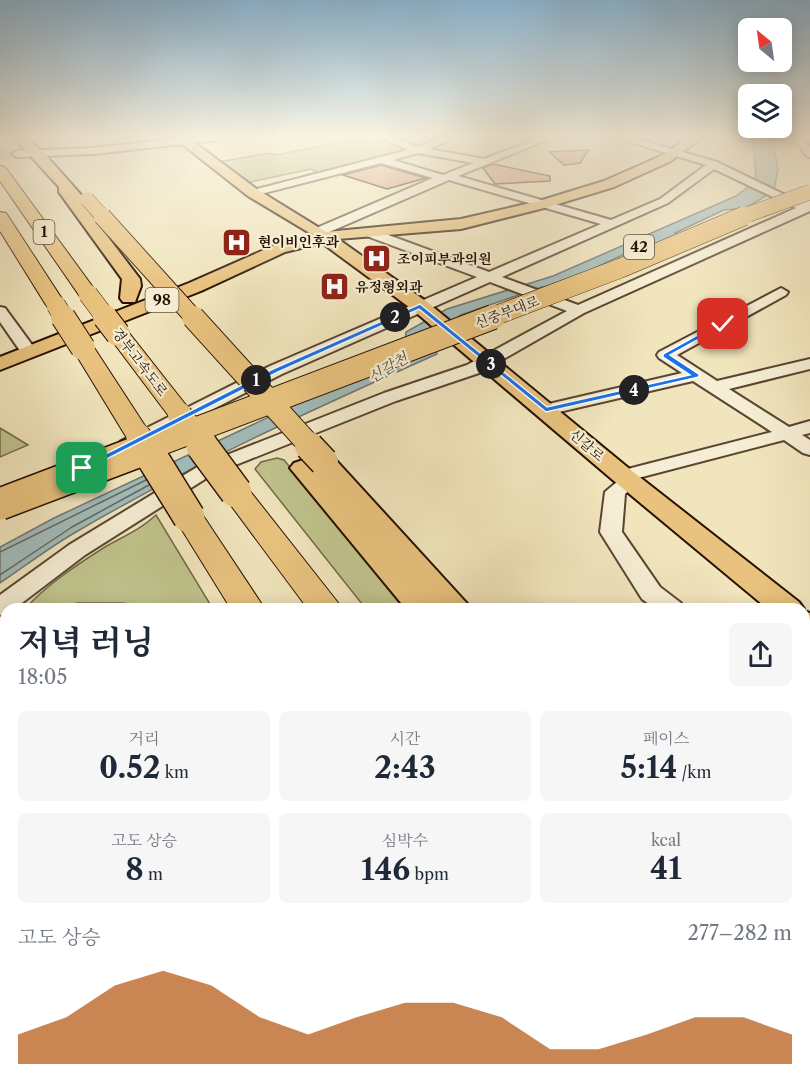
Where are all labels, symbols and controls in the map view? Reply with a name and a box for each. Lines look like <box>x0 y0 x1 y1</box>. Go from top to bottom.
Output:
north arrow <box>738 18 792 72</box>
map controls <box>738 18 792 138</box>
button: layers <box>738 84 792 138</box>
road number: 1 <box>34 220 54 244</box>
hospital icon: 현이비인후과 <box>221 226 253 258</box>
place label: 현이비인후과 <box>258 233 340 251</box>
road number: 42 <box>624 235 654 259</box>
hospital icon: 조이피부과의원 <box>360 243 392 275</box>
place label: 조이피부과의원 <box>397 250 492 268</box>
hospital icon: 유정형외과 <box>318 271 350 303</box>
place label: 유정형외과 <box>355 278 423 296</box>
road number: 98 <box>146 288 178 312</box>
street label: 신중부대로 <box>472 291 542 333</box>
pin <box>697 298 748 349</box>
pin: 2 <box>380 302 410 332</box>
text: 2 <box>390 307 400 327</box>
icon: check <box>706 307 739 340</box>
street label: 경부고속도로 <box>108 324 172 400</box>
water label: 신갈천 <box>364 347 413 387</box>
pin: 3 <box>476 349 506 379</box>
text: 3 <box>486 354 496 374</box>
pin: 1 <box>241 365 271 395</box>
text: 1 <box>252 370 260 390</box>
pin: 4 <box>619 375 649 405</box>
text: 4 <box>629 380 639 400</box>
street label: 신갈로 <box>566 425 609 465</box>
pin <box>56 442 107 493</box>
icon: arrive <box>65 451 98 484</box>
text: 저녁 러닝 <box>18 622 154 663</box>
button: share <box>729 623 792 686</box>
text: 18:05 <box>18 665 67 689</box>
text: 거리 <box>129 728 159 748</box>
text: 시간 <box>390 728 420 748</box>
text: 페이스 <box>643 728 689 748</box>
text: 0.52 <box>99 749 160 786</box>
text: 2:43 <box>374 749 436 786</box>
text: 5:14 <box>621 749 677 786</box>
text: km <box>160 762 189 782</box>
text: /km <box>677 762 711 782</box>
text: 고도 상승 <box>111 830 177 850</box>
text: 심박수 <box>382 830 428 850</box>
text: kcal <box>651 830 681 850</box>
text: 41 <box>650 850 682 887</box>
text: 8 <box>125 851 144 888</box>
text: 146 <box>361 851 410 888</box>
text: m <box>144 864 163 884</box>
text: bpm <box>410 864 449 884</box>
text: 277–282 m <box>688 921 792 945</box>
text: 고도 상승 <box>18 925 101 949</box>

